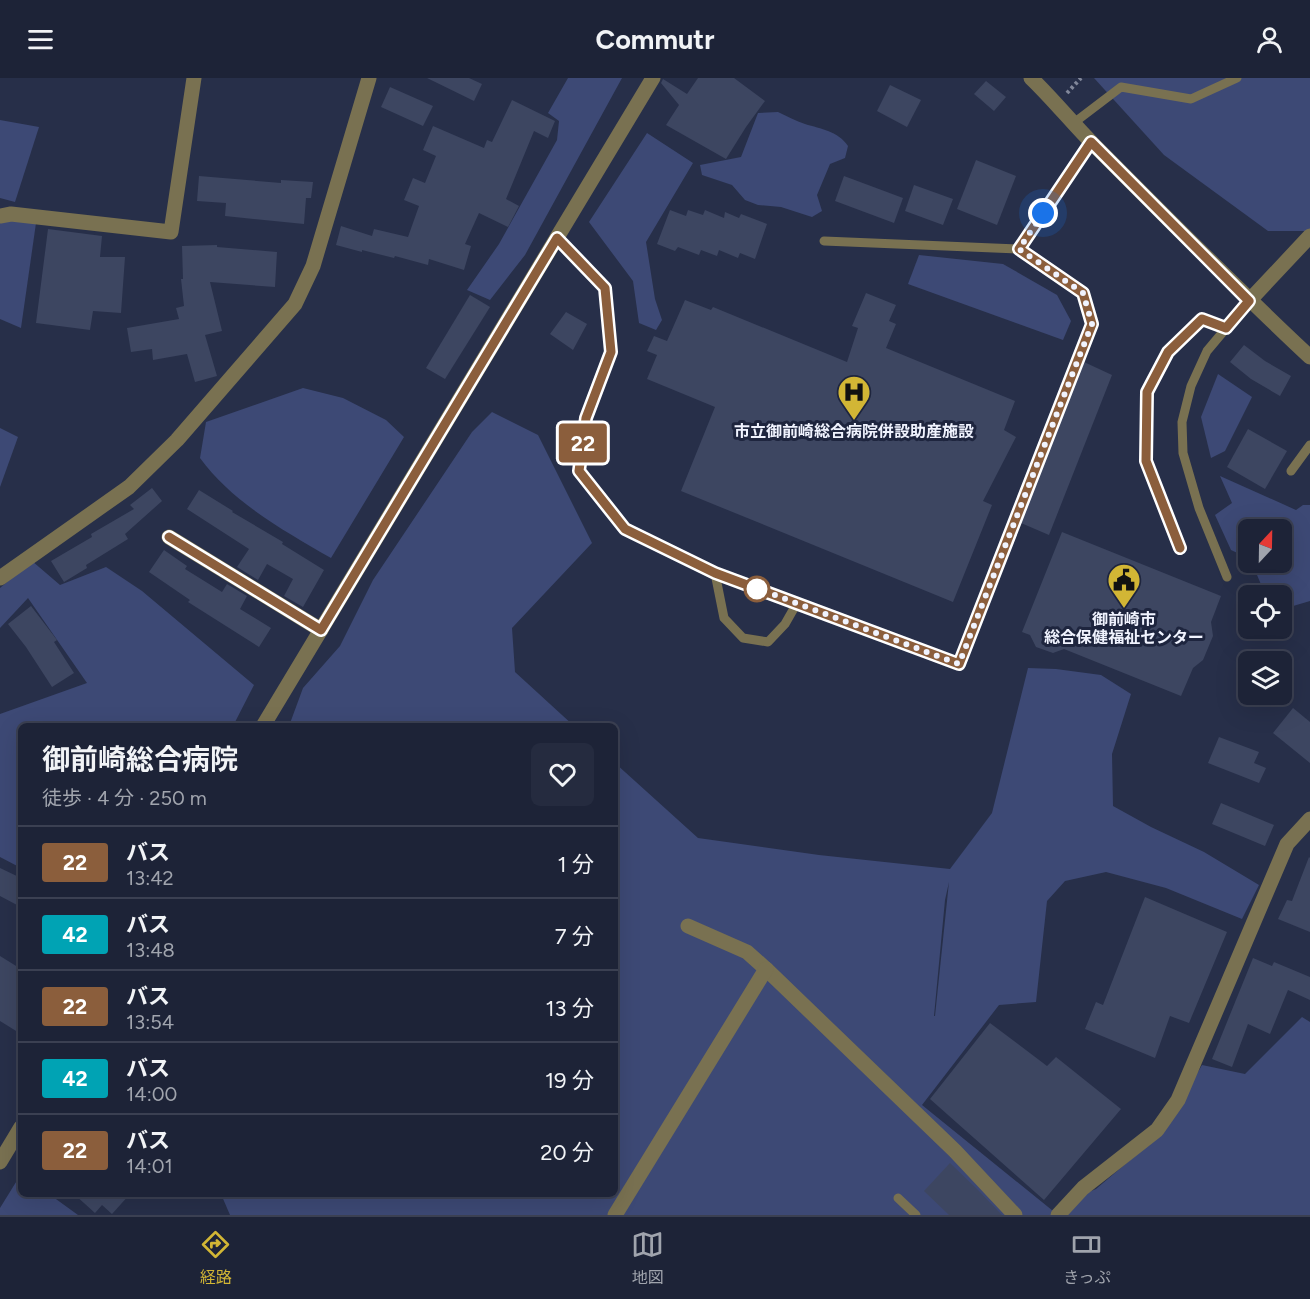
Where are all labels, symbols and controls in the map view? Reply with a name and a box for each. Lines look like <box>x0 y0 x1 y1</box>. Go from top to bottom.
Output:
icon: menu <box>24 23 57 56</box>
text: Commutr <box>596 23 714 56</box>
icon: person <box>1253 23 1286 56</box>
your location <box>1028 198 1058 228</box>
hospital icon: 市立御前崎総合病院併設助産施設 <box>836 374 872 421</box>
place label: 市立御前崎総合病院併設助産施設 <box>734 422 974 441</box>
line badge: 22 <box>556 424 610 463</box>
text: 22 <box>571 431 595 456</box>
north arrow <box>1238 519 1292 573</box>
map controls <box>1238 519 1292 705</box>
public building icon: 御前崎市 総合保健福祉センター <box>1106 562 1142 609</box>
unlabelled marker <box>744 576 770 602</box>
button: locate <box>1238 585 1292 639</box>
place label: 御前崎市 総合保健福祉センター <box>1044 610 1204 647</box>
button: layers <box>1238 651 1292 705</box>
text: 御前崎総合病院 <box>42 742 238 776</box>
button: heart <box>531 743 594 806</box>
text: 徒歩 · 4 分 · 250 m <box>42 786 207 810</box>
text: バス <box>126 839 170 866</box>
text: 22 <box>63 850 87 875</box>
text: 1 分 <box>557 851 594 878</box>
text: 13:42 <box>126 866 174 890</box>
text: バス <box>126 911 170 938</box>
text: 42 <box>62 922 88 947</box>
text: 7 分 <box>555 923 594 950</box>
text: 13:48 <box>126 938 175 962</box>
text: バス <box>126 983 170 1010</box>
text: 22 <box>63 994 87 1019</box>
text: 13 分 <box>546 995 594 1022</box>
text: 13:54 <box>126 1010 174 1034</box>
text: バス <box>126 1055 170 1082</box>
text: 42 <box>62 1066 88 1091</box>
text: 19 分 <box>545 1067 594 1094</box>
text: 14:00 <box>126 1082 177 1106</box>
text: バス <box>126 1127 170 1154</box>
text: 22 <box>63 1138 87 1163</box>
text: 20 分 <box>540 1139 594 1166</box>
text: 14:01 <box>126 1154 173 1178</box>
tab: 経路 <box>199 1228 232 1288</box>
tab: 地図 <box>631 1228 664 1288</box>
tab: きっぷ <box>1063 1228 1111 1288</box>

